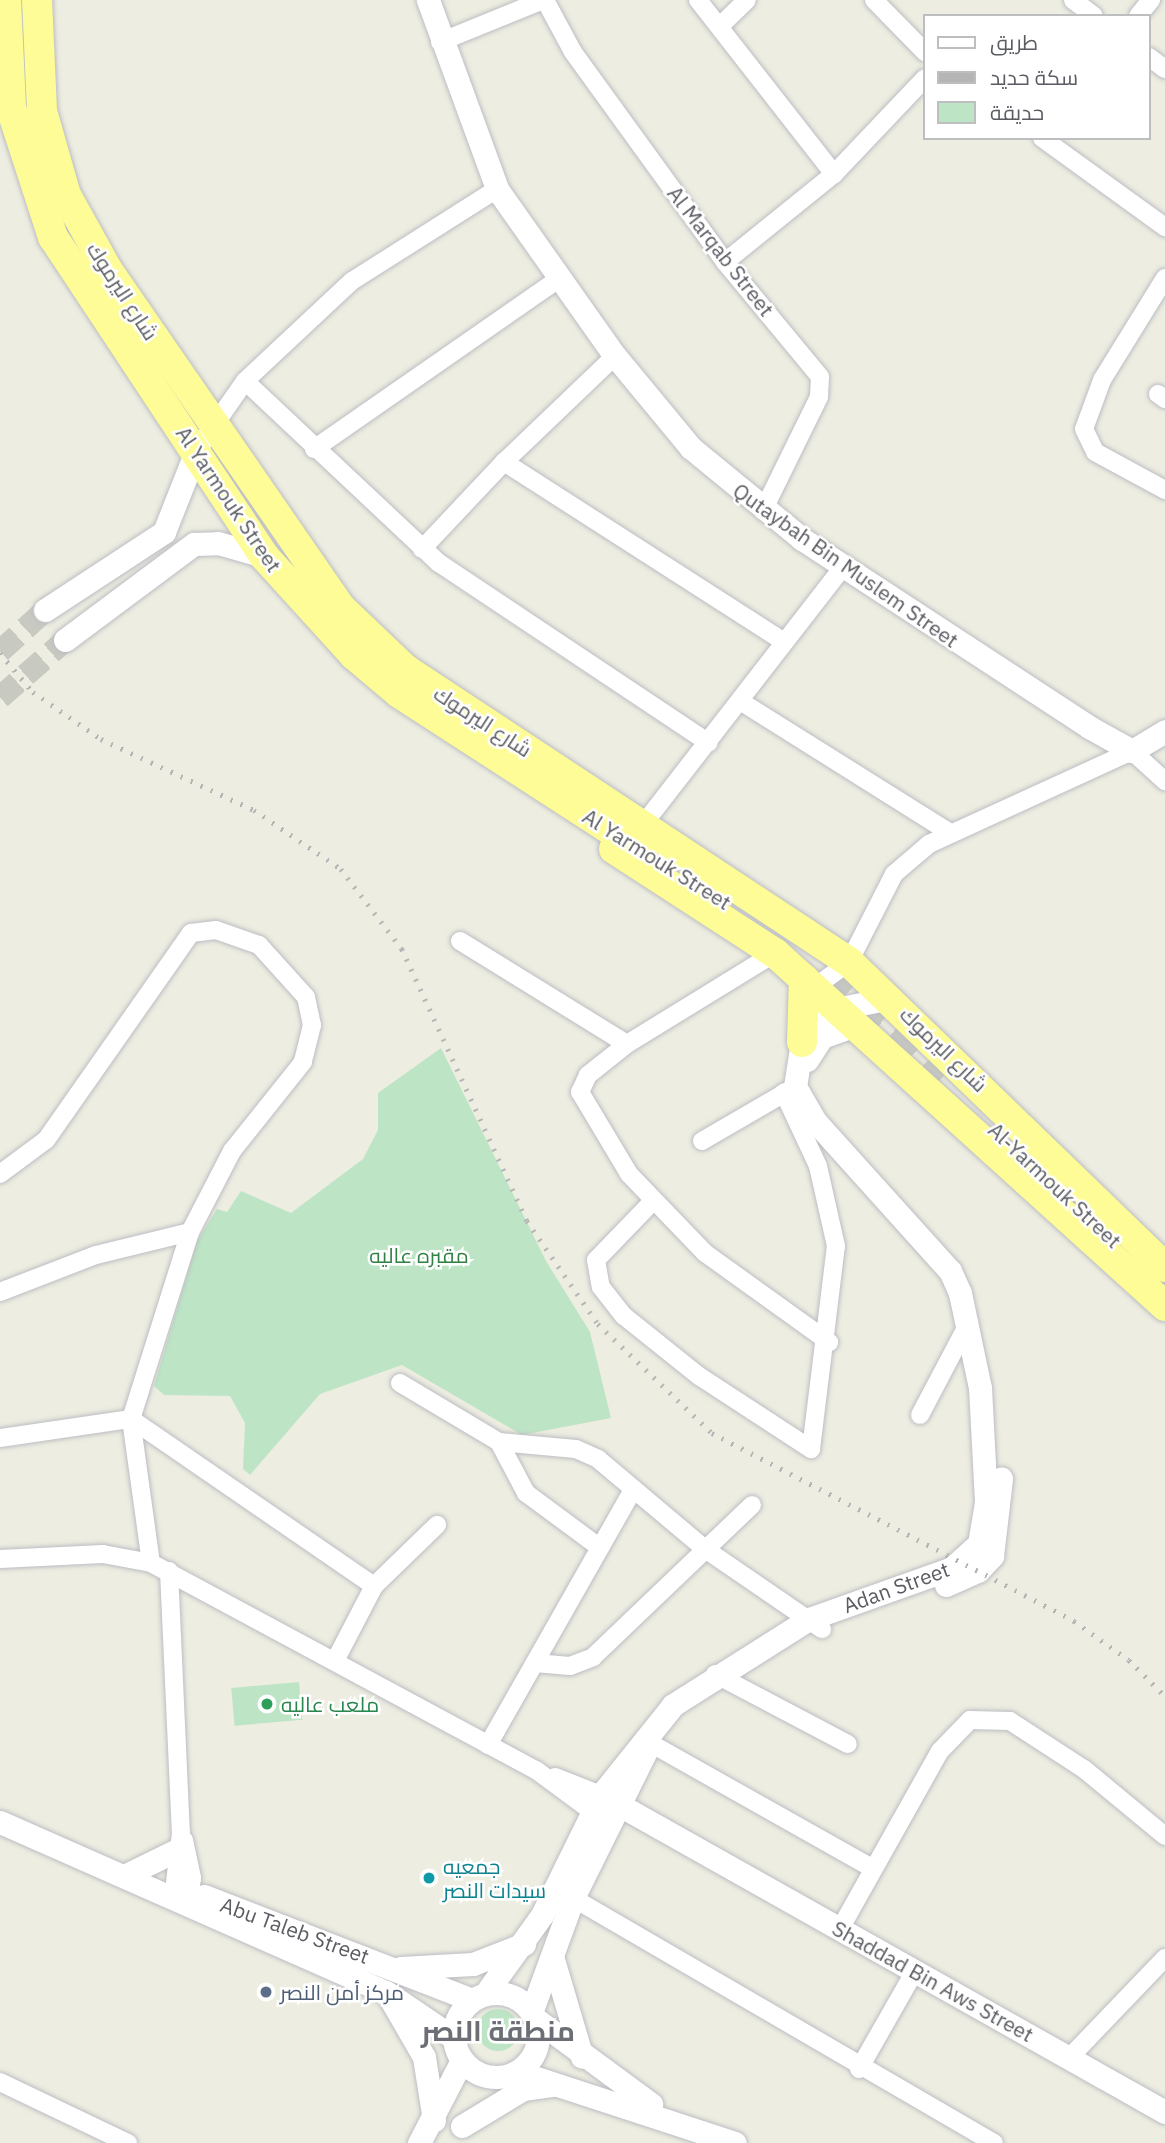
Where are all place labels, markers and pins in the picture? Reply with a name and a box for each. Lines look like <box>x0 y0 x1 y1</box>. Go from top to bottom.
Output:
place label: ملعب عاليه <box>281 1691 379 1717</box>
marker: ملعب عاليه <box>259 1696 275 1712</box>
place label: جمعيه سيدات النصر <box>443 1853 546 1903</box>
marker: جمعيه سيدات النصر <box>421 1870 437 1886</box>
place label: مركز أمن النصر <box>280 1979 404 2005</box>
marker: مركز أمن النصر <box>258 1984 274 2000</box>

